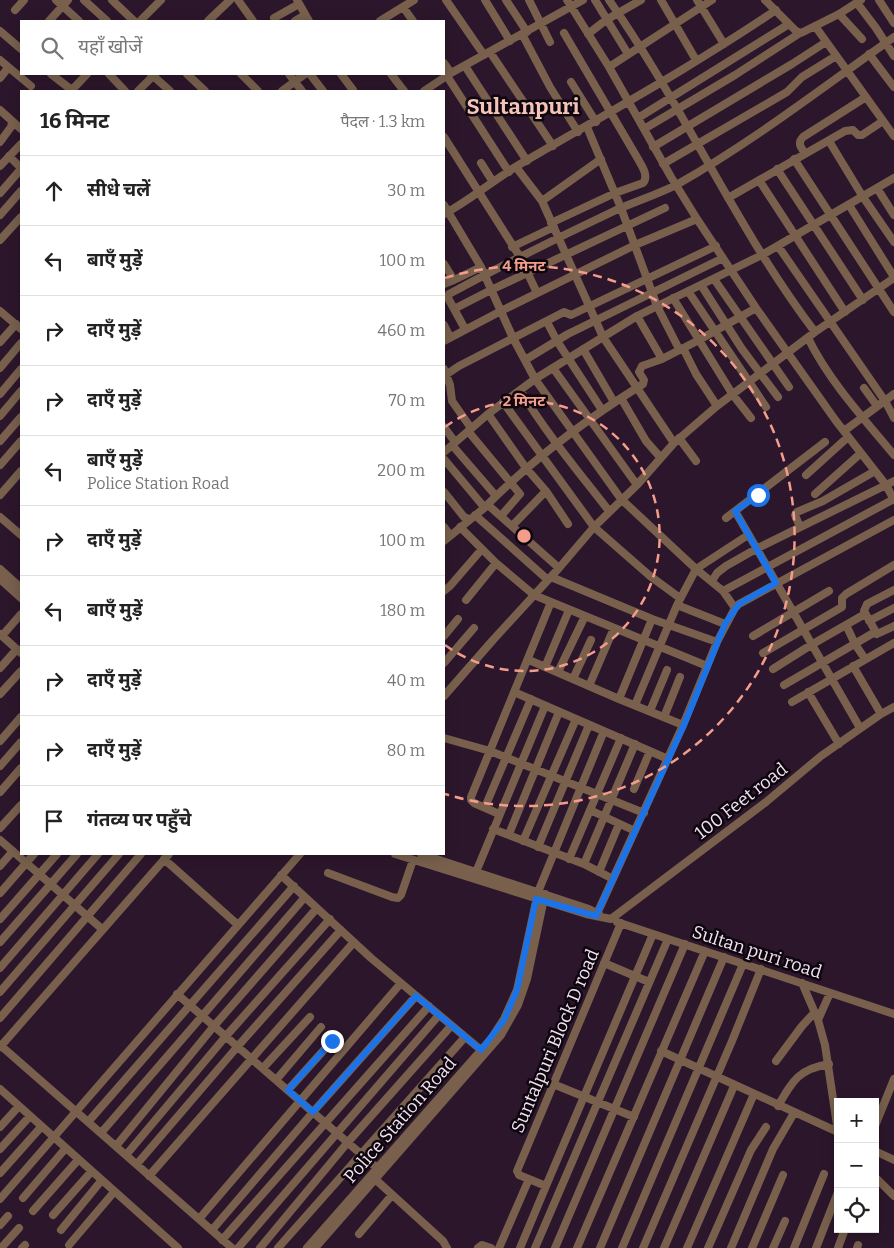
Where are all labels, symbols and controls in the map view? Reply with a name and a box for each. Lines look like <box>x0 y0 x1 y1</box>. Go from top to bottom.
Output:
search box <box>20 20 445 75</box>
icon: search <box>38 34 66 62</box>
text: यहाँ खोजें <box>78 35 142 58</box>
district label: Sultanpuri <box>466 93 580 120</box>
text: 16 मिनट <box>40 108 109 134</box>
text: पैदल · 1.3 km <box>340 112 425 131</box>
icon: ahead <box>40 177 68 205</box>
text: सीधे चलें <box>87 178 150 201</box>
text: 30 m <box>387 181 425 200</box>
icon: left <box>40 247 68 275</box>
text: बाएँ मुड़ें <box>87 248 143 271</box>
text: 100 m <box>380 251 425 270</box>
text: 4 मिनट <box>502 257 547 275</box>
icon: right <box>40 317 68 345</box>
text: दाएँ मुड़ें <box>87 318 141 341</box>
text: 460 m <box>378 321 425 340</box>
icon: right <box>40 387 68 415</box>
text: दाएँ मुड़ें <box>87 388 141 411</box>
text: 70 m <box>389 391 425 410</box>
text: 2 मिनट <box>503 392 546 410</box>
text: बाएँ मुड़ें <box>87 448 143 471</box>
icon: left <box>40 457 68 485</box>
text: 200 m <box>377 461 425 480</box>
text: Police Station Road <box>87 474 229 493</box>
route start <box>747 484 770 507</box>
icon: right <box>40 527 68 555</box>
centre of rings <box>515 527 533 545</box>
text: दाएँ मुड़ें <box>87 528 141 551</box>
text: 100 m <box>380 531 425 550</box>
icon: left <box>40 597 68 625</box>
text: बाएँ मुड़ें <box>87 598 143 621</box>
text: 180 m <box>380 601 425 620</box>
icon: right <box>40 667 68 695</box>
text: दाएँ मुड़ें <box>87 668 141 691</box>
text: 40 m <box>387 671 425 690</box>
icon: right <box>40 737 68 765</box>
text: दाएँ मुड़ें <box>87 738 141 761</box>
text: 80 m <box>387 741 425 760</box>
street label: 100 Feet road <box>690 758 792 844</box>
icon: arrive <box>40 807 68 835</box>
text: गंतव्य पर पहुँचे <box>87 808 192 831</box>
street label: Sultan puri road <box>689 921 825 983</box>
street label: Suntalpuri Block D road <box>506 945 604 1136</box>
route end <box>321 1030 344 1053</box>
street label: Police Station Road <box>339 1052 461 1188</box>
map controls <box>834 1098 879 1233</box>
button: + <box>834 1098 879 1143</box>
button: − <box>834 1143 879 1188</box>
button: locate <box>834 1188 879 1233</box>

